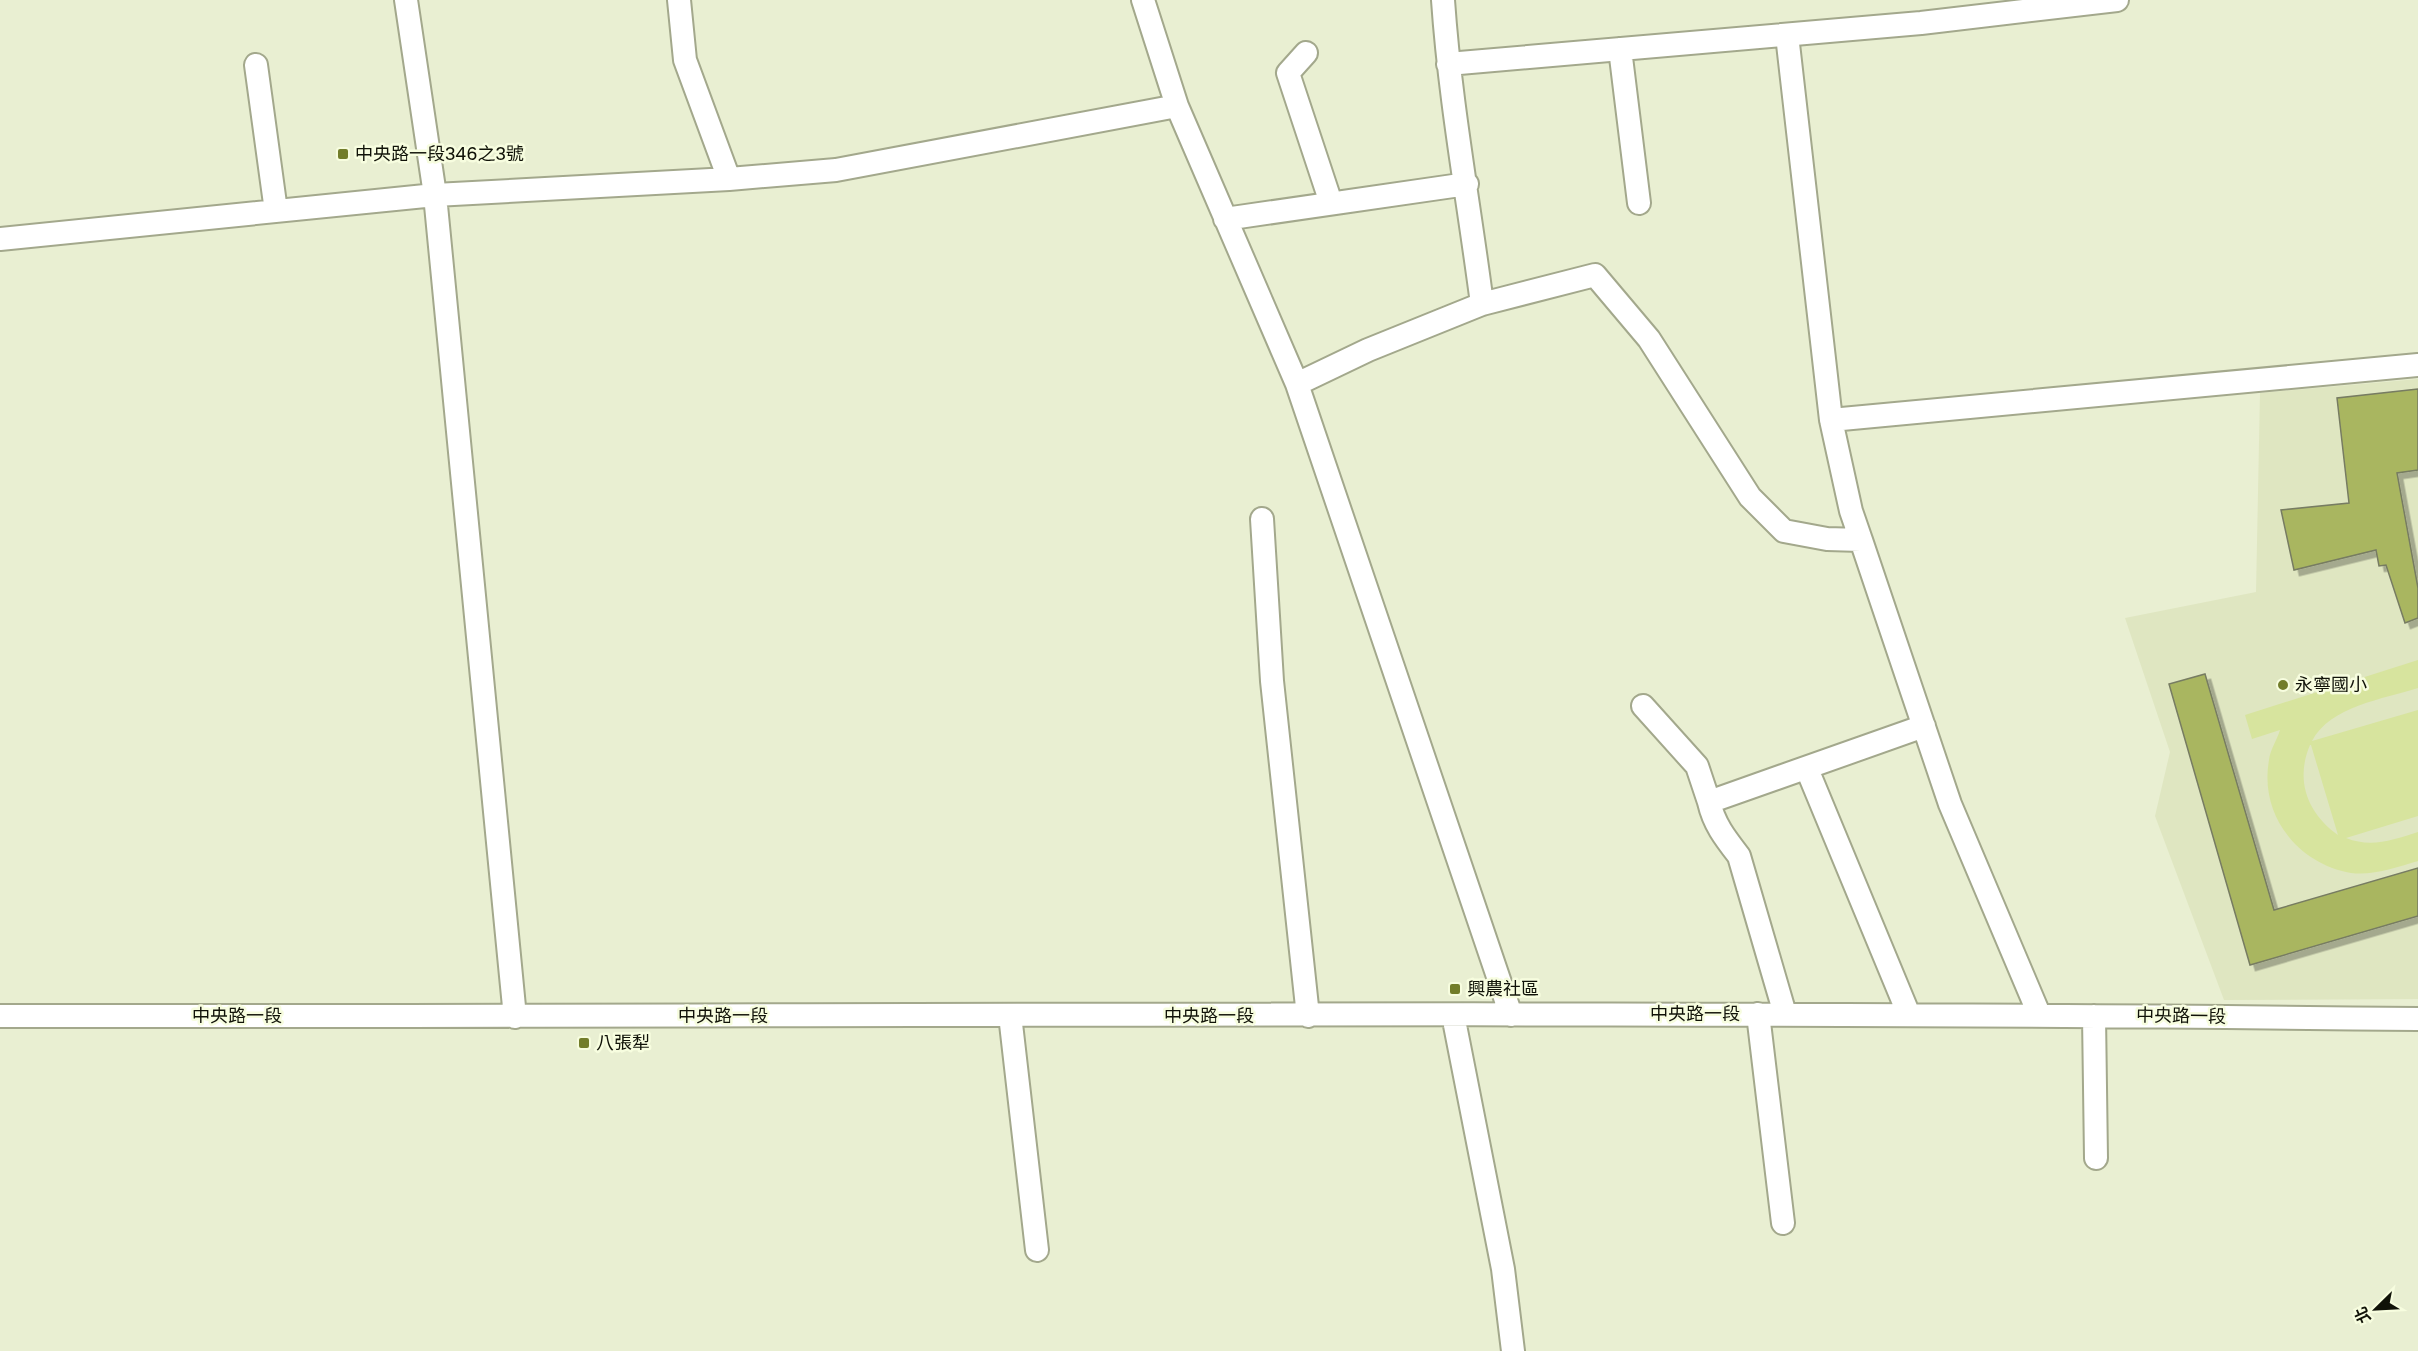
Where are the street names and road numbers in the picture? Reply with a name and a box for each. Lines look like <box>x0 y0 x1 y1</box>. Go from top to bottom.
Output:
street label: 中央路一段 <box>1650 1002 1740 1024</box>
street label: 中央路一段 <box>2136 1003 2226 1027</box>
street label: 中央路一段 <box>192 1004 282 1026</box>
street label: 中央路一段 <box>678 1004 768 1026</box>
street label: 中央路一段 <box>1164 1004 1254 1026</box>

